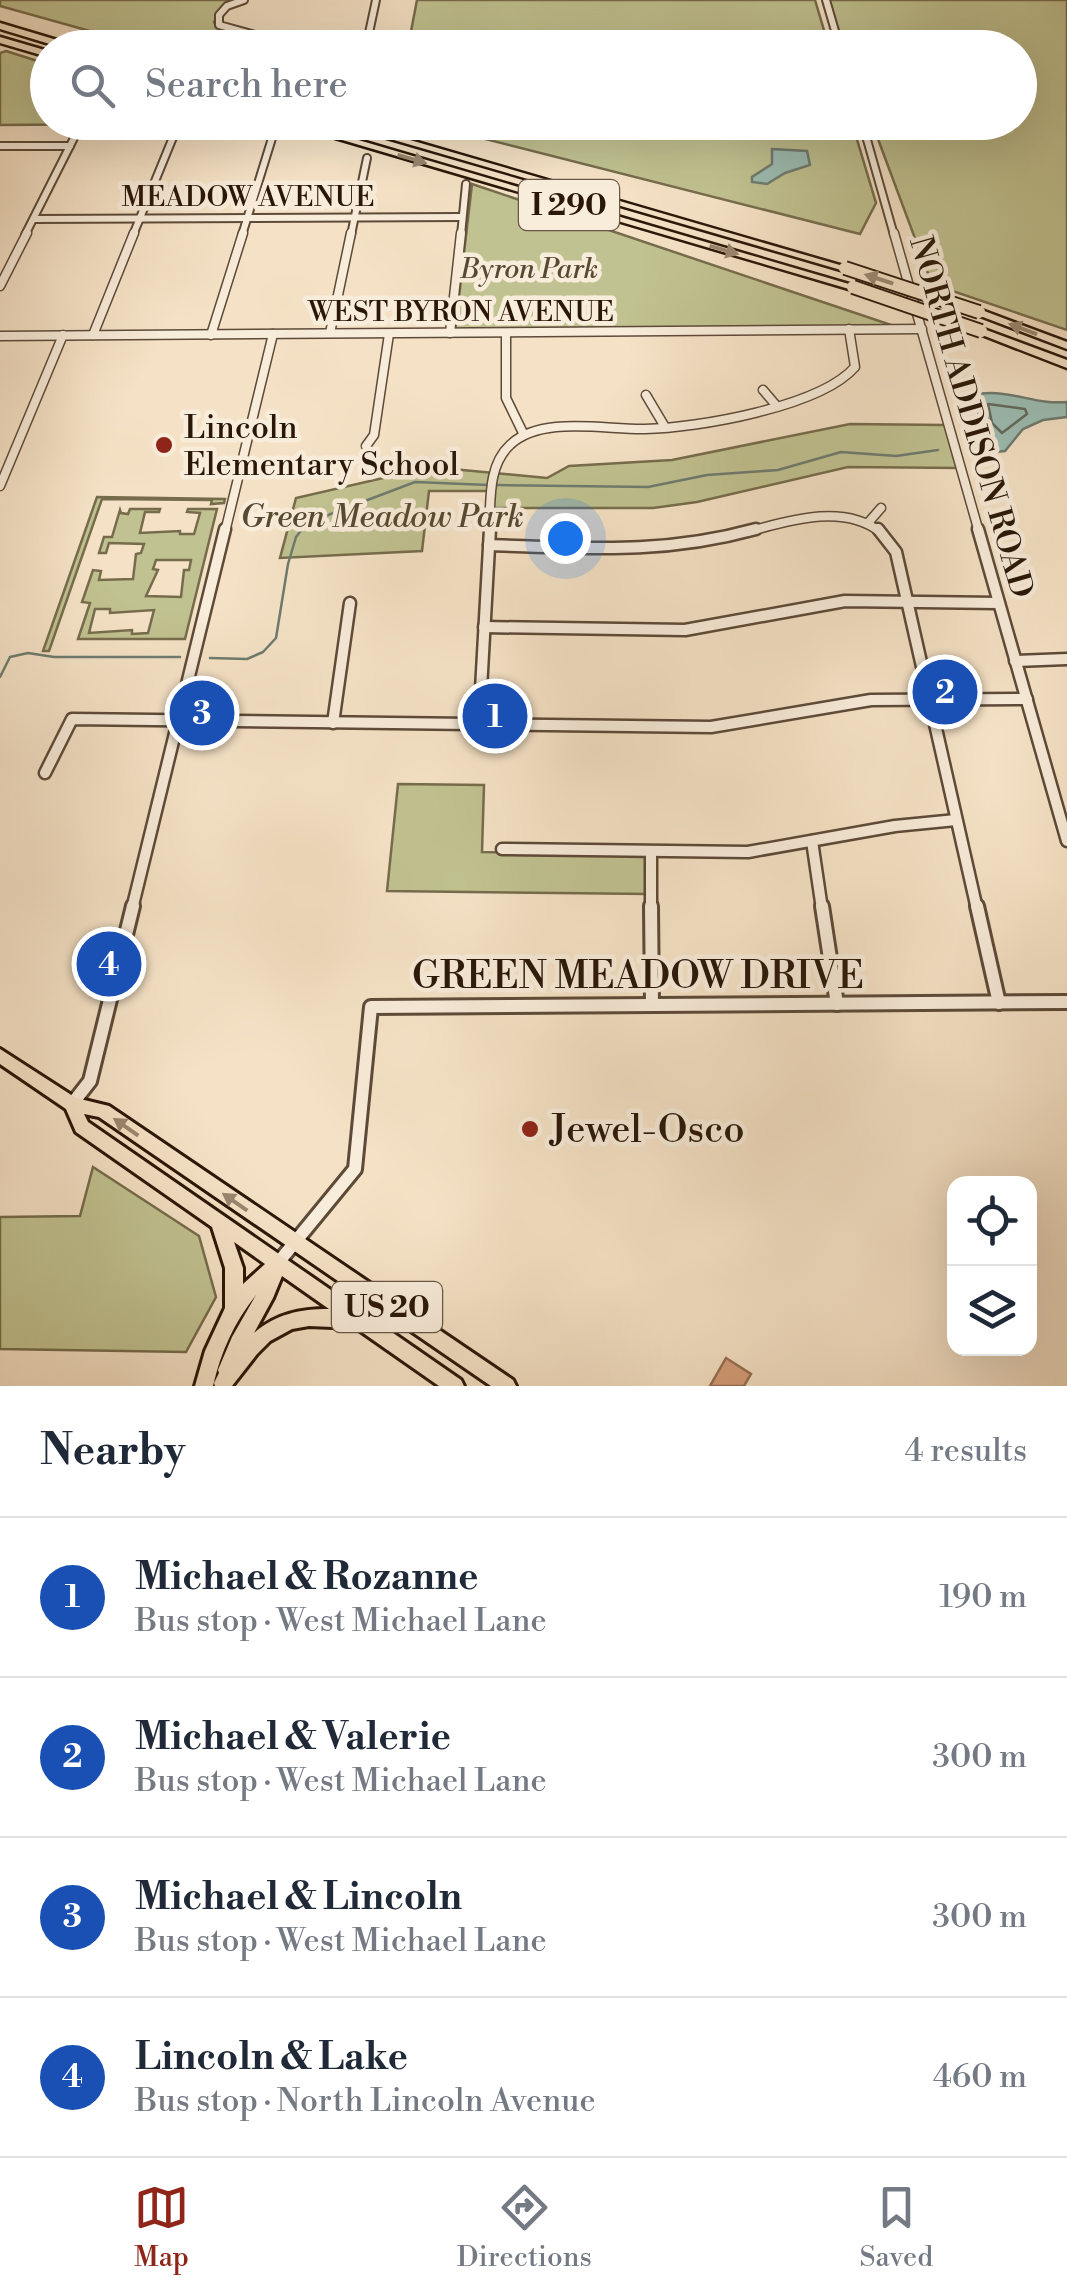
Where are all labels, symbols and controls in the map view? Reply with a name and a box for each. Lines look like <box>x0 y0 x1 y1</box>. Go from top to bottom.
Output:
search box <box>30 30 1037 140</box>
icon: search <box>65 58 120 113</box>
text: Search here <box>145 62 348 109</box>
one-way arrow <box>397 152 428 168</box>
street label: MEADOW AVENUE <box>121 180 375 215</box>
road number: I 290 <box>519 180 619 230</box>
street label: NORTH ADDISON ROAD <box>900 232 1042 603</box>
one-way arrow <box>709 243 740 258</box>
park label: Byron Park <box>459 252 598 287</box>
one-way arrow <box>863 271 893 286</box>
street label: WEST BYRON AVENUE <box>307 295 614 330</box>
one-way arrow <box>1007 321 1037 336</box>
place label: Lincoln Elementary School <box>184 408 459 485</box>
marker: Lincoln Elementary School <box>153 434 175 456</box>
park label: Green Meadow Park <box>240 497 524 537</box>
your location <box>540 513 591 564</box>
pin: 2 <box>912 654 978 730</box>
pin: 3 <box>170 676 234 750</box>
pin: 1 <box>462 678 528 754</box>
pin: 4 <box>76 926 142 1002</box>
street label: GREEN MEADOW DRIVE <box>412 953 864 1000</box>
place label: Jewel-Osco <box>548 1107 745 1154</box>
one-way arrow <box>113 1118 140 1137</box>
marker: Jewel-Osco <box>519 1118 541 1140</box>
map controls <box>947 1176 1037 1356</box>
button: locate <box>947 1176 1037 1266</box>
one-way arrow <box>221 1194 248 1212</box>
button: layers <box>947 1266 1037 1356</box>
road number: US 20 <box>332 1282 442 1332</box>
text: Nearby <box>40 1425 185 1478</box>
text: 4 results <box>905 1431 1027 1471</box>
text: Michael & Rozanne <box>135 1554 478 1601</box>
text: 1 <box>65 1577 80 1617</box>
text: 190 m <box>939 1577 1027 1617</box>
text: Bus stop · West Michael Lane <box>135 1601 547 1641</box>
text: Michael & Valerie <box>135 1714 451 1761</box>
text: 2 <box>62 1737 83 1777</box>
text: 300 m <box>932 1737 1027 1777</box>
text: Bus stop · West Michael Lane <box>135 1761 547 1801</box>
text: Michael & Lincoln <box>135 1874 462 1921</box>
text: 3 <box>63 1897 82 1937</box>
text: 300 m <box>932 1897 1027 1937</box>
text: Bus stop · West Michael Lane <box>135 1921 547 1961</box>
text: Lincoln & Lake <box>135 2034 408 2081</box>
text: 4 <box>62 2057 83 2097</box>
text: 460 m <box>933 2057 1027 2097</box>
text: Bus stop · North Lincoln Avenue <box>135 2081 596 2121</box>
tab: Map <box>134 2180 189 2275</box>
tab: Directions <box>457 2180 592 2275</box>
tab: Saved <box>860 2180 933 2275</box>

